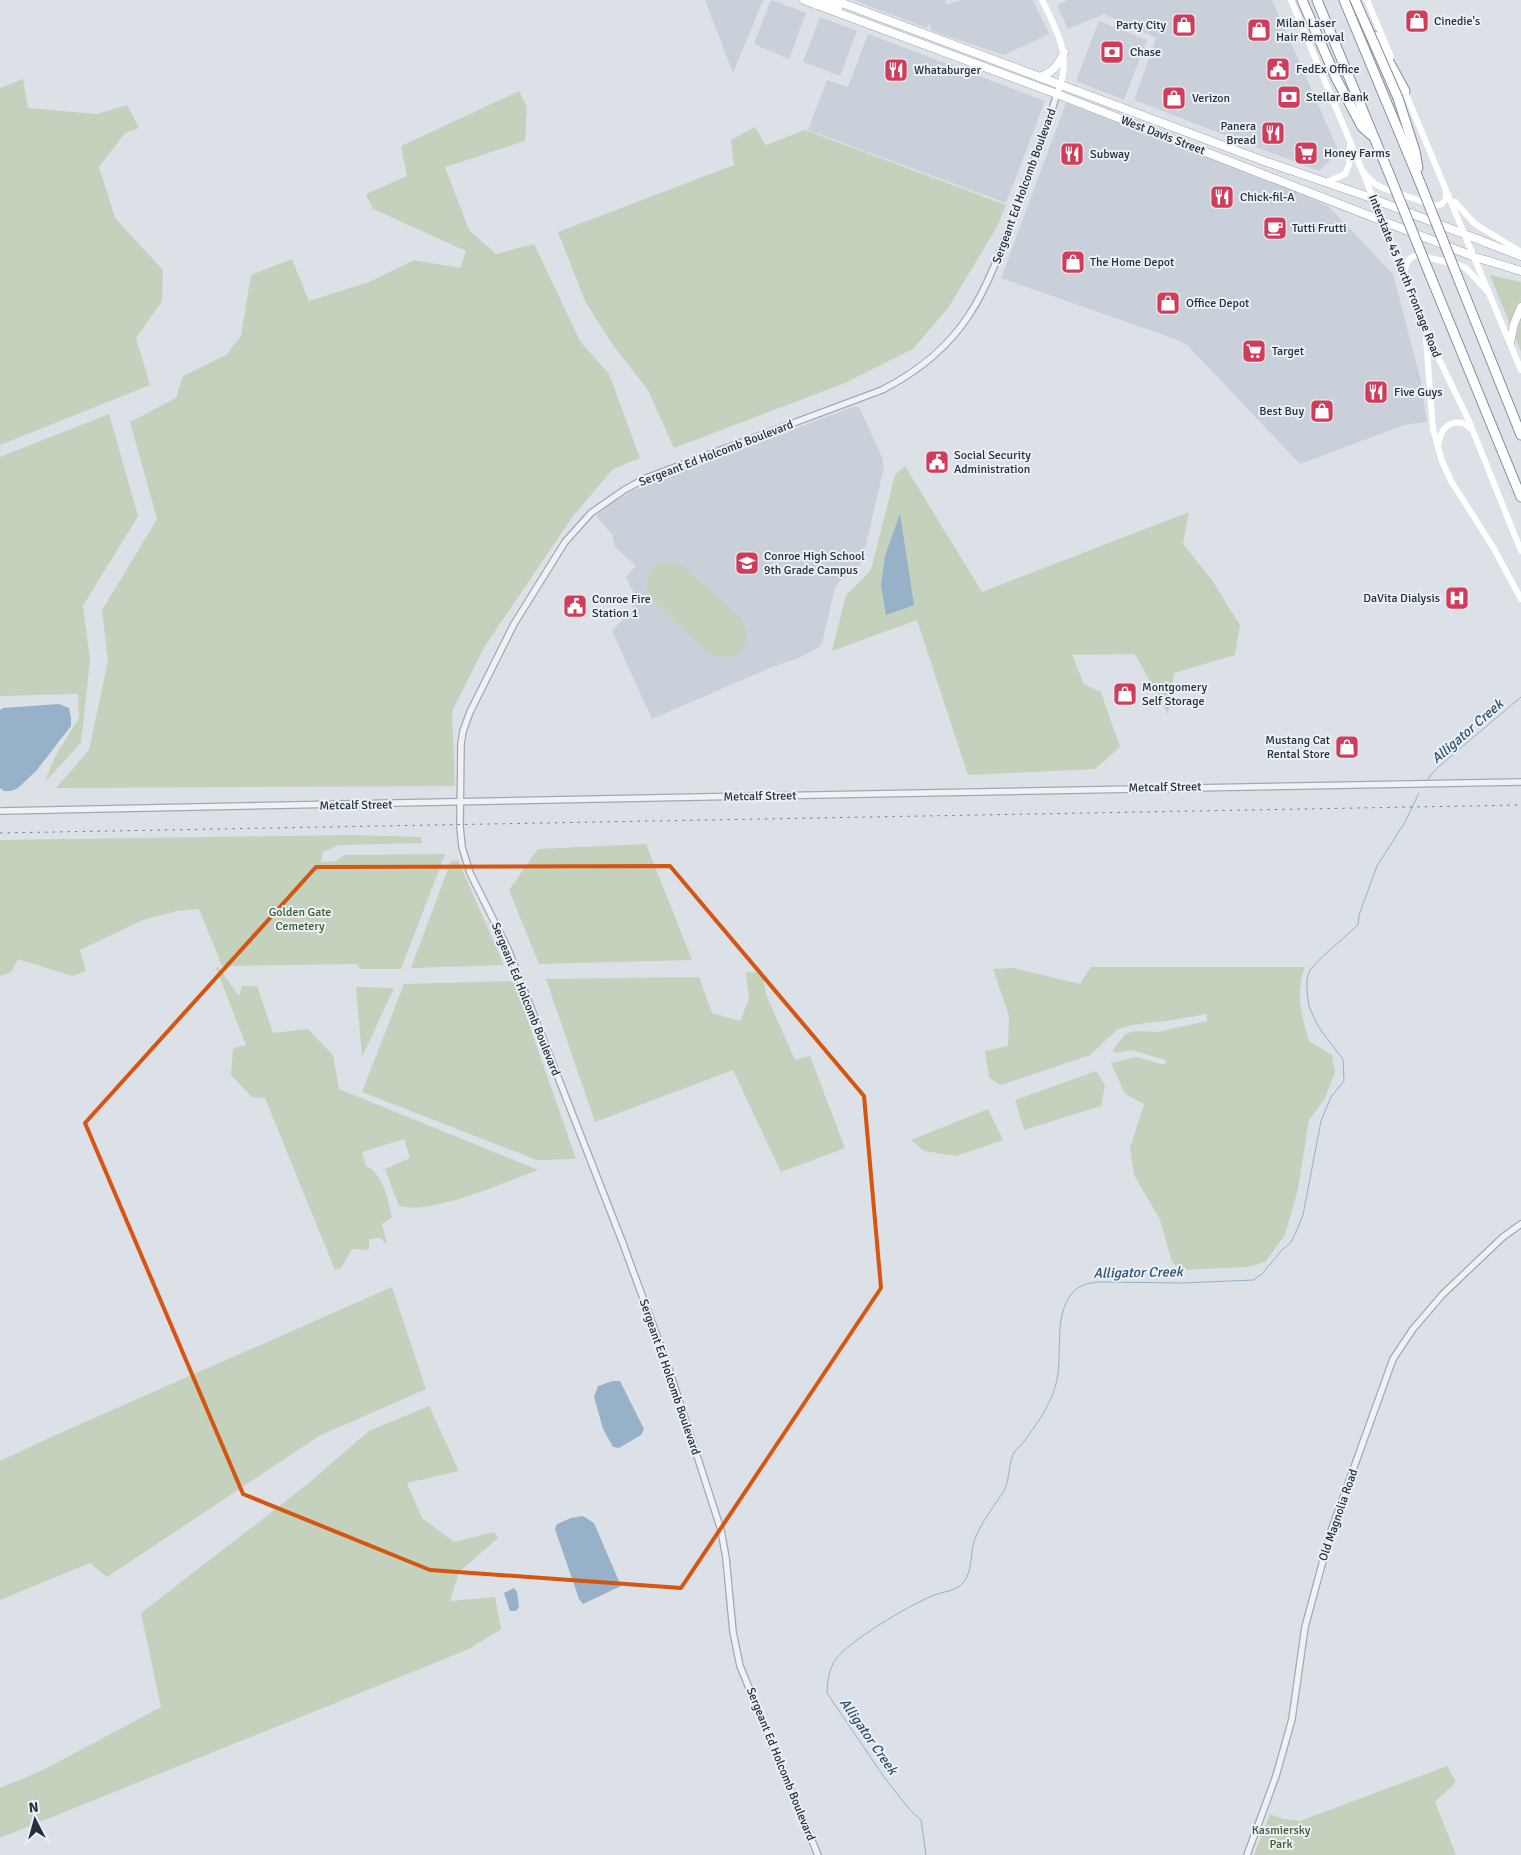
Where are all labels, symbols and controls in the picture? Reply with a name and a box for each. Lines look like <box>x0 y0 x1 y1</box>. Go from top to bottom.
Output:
shop icon: Cinedie's <box>1404 8 1430 34</box>
shop icon: Party City <box>1171 12 1197 38</box>
place label: Cinedie's <box>1434 14 1480 29</box>
place label: Milan Laser Hair Removal <box>1276 16 1345 45</box>
shop icon: Milan Laser Hair Removal <box>1246 17 1272 43</box>
place label: Party City <box>1116 18 1166 33</box>
bank icon: Chase <box>1099 39 1125 65</box>
place label: Chase <box>1130 45 1161 60</box>
public building icon: FedEx Office <box>1265 56 1291 82</box>
restaurant icon: Whataburger <box>883 57 909 83</box>
place label: FedEx Office <box>1296 62 1359 77</box>
place label: Whataburger <box>914 63 982 78</box>
bank icon: Stellar Bank <box>1276 84 1302 110</box>
shop icon: Verizon <box>1161 85 1187 111</box>
place label: Stellar Bank <box>1306 90 1369 105</box>
place label: Verizon <box>1192 91 1230 106</box>
street label: Sergeant Ed Holcomb Boulevard <box>989 107 1060 266</box>
street label: West Davis Street <box>1119 112 1207 158</box>
place label: Panera Bread <box>1220 119 1256 148</box>
restaurant icon: Panera Bread <box>1260 120 1286 146</box>
supermarket icon: Honey Farms <box>1293 140 1319 166</box>
restaurant icon: Subway <box>1059 141 1085 167</box>
place label: Honey Farms <box>1324 146 1390 161</box>
place label: Subway <box>1090 147 1130 162</box>
restaurant icon: Chick-fil-A <box>1209 184 1235 210</box>
place label: Chick-fil-A <box>1240 190 1295 205</box>
street label: Interstate 45 North Frontage Road <box>1365 192 1444 360</box>
cafe icon: Tutti Frutti <box>1262 215 1288 241</box>
place label: Tutti Frutti <box>1292 221 1347 236</box>
shop icon: The Home Depot <box>1060 249 1086 275</box>
place label: The Home Depot <box>1090 255 1174 270</box>
shop icon: Office Depot <box>1155 290 1181 316</box>
place label: Office Depot <box>1186 296 1249 311</box>
supermarket icon: Target <box>1241 338 1267 364</box>
place label: Target <box>1272 344 1304 359</box>
restaurant icon: Five Guys <box>1363 379 1389 405</box>
place label: Five Guys <box>1394 385 1442 400</box>
shop icon: Best Buy <box>1309 398 1335 424</box>
place label: Best Buy <box>1259 404 1304 419</box>
street label: Sergeant Ed Holcomb Boulevard <box>637 417 795 490</box>
place label: Social Security Administration <box>954 448 1031 477</box>
public building icon: Social Security Administration <box>924 449 950 475</box>
place label: Conroe High School 9th Grade Campus <box>764 549 865 578</box>
school or university icon: Conroe High School 9th Grade Campus <box>734 550 760 576</box>
hospital icon: DaVita Dialysis <box>1444 585 1470 611</box>
place label: DaVita Dialysis <box>1363 591 1440 606</box>
place label: Conroe Fire Station 1 <box>592 592 651 621</box>
public building icon: Conroe Fire Station 1 <box>562 593 588 619</box>
place label: Montgomery Self Storage <box>1142 680 1207 709</box>
shop icon: Montgomery Self Storage <box>1112 681 1138 707</box>
water label: Alligator Creek <box>1428 694 1508 767</box>
place label: Mustang Cat Rental Store <box>1265 733 1330 762</box>
shop icon: Mustang Cat Rental Store <box>1334 734 1360 760</box>
street label: Metcalf Street <box>1128 779 1202 796</box>
street label: Metcalf Street <box>723 788 797 805</box>
street label: Metcalf Street <box>319 797 393 814</box>
park label: Golden Gate Cemetery <box>269 905 331 934</box>
street label: Sergeant Ed Holcomb Boulevard <box>488 920 563 1078</box>
water label: Alligator Creek <box>1093 1263 1185 1282</box>
street label: Sergeant Ed Holcomb Boulevard <box>636 1297 703 1457</box>
street label: Old Magnolia Road <box>1316 1467 1361 1563</box>
street label: Sergeant Ed Holcomb Boulevard <box>743 1685 818 1843</box>
water label: Alligator Creek <box>836 1695 902 1779</box>
north arrow <box>10 1795 60 1845</box>
text: N <box>28 1799 39 1817</box>
park label: Kasmiersky Park <box>1252 1823 1311 1852</box>

